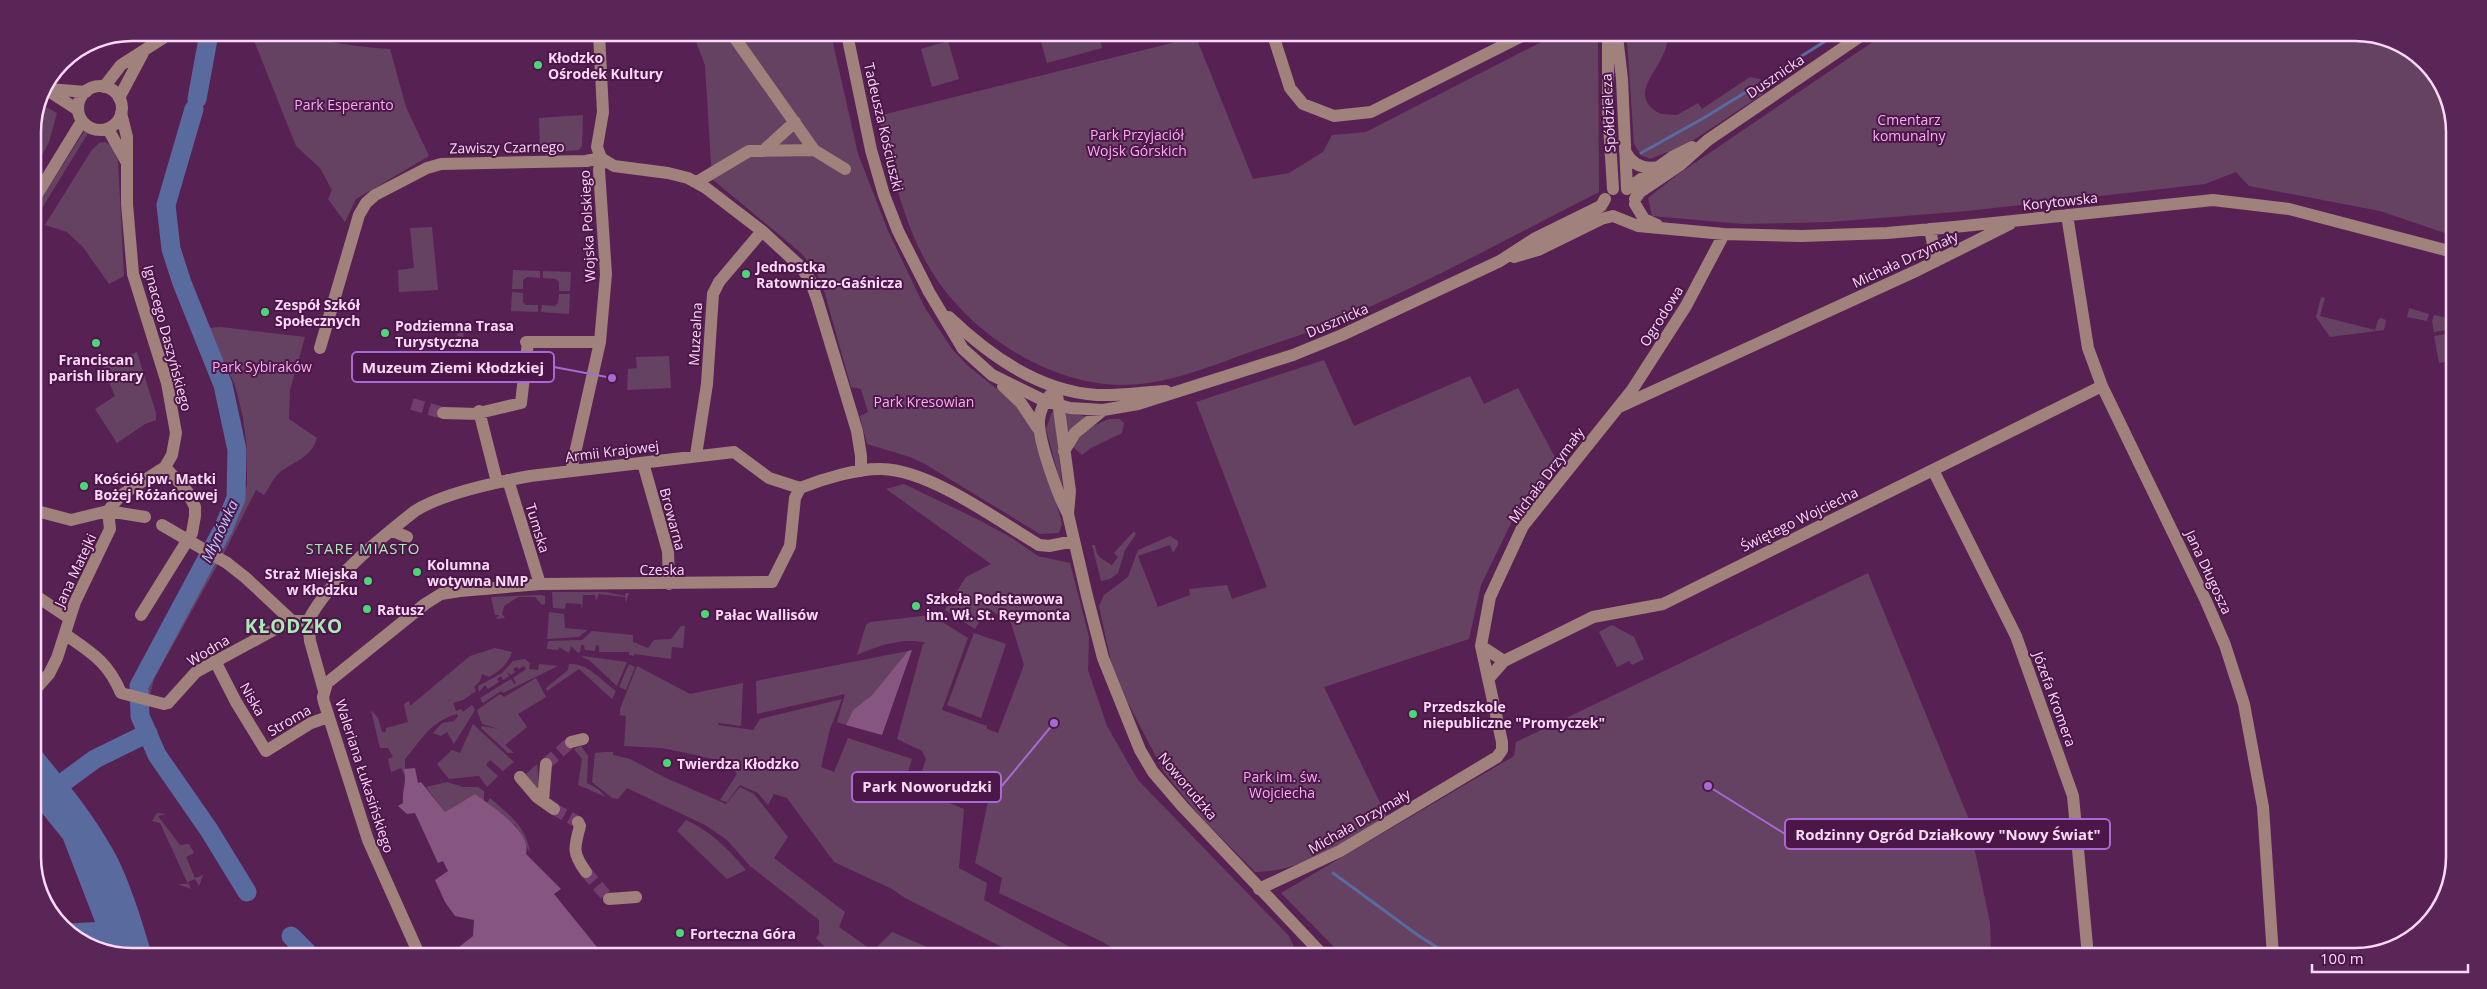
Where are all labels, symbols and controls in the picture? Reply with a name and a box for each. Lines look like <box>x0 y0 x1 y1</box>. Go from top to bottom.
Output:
place label: Kłodzko Ośrodek Kultury <box>548 48 663 83</box>
street label: Dusznicka <box>1742 50 1808 102</box>
marker: Kłodzko Ośrodek Kultury <box>532 59 544 71</box>
street label: Tadeusza Kościuszki <box>860 61 908 193</box>
street label: Spółdzielcza <box>1596 73 1620 153</box>
park label: Park Esperanto <box>294 95 394 114</box>
park label: Cmentarz komunalny <box>1873 110 1946 145</box>
park label: Park Przyjaciół Wojsk Górskich <box>1087 125 1187 160</box>
street label: Zawiszy Czarnego <box>449 136 565 158</box>
street label: Wojska Polskiego <box>575 170 599 282</box>
street label: Korytowska <box>2021 188 2099 214</box>
street label: Michała Drzymały <box>1849 226 1962 292</box>
place label: Jednostka Ratowniczo-Gaśnicza <box>754 257 903 292</box>
street label: Ignacego Daszyńskiego <box>139 263 197 413</box>
marker: Jednostka Ratowniczo-Gaśnicza <box>740 268 752 280</box>
street label: Ogrodowa <box>1635 282 1687 350</box>
place label: Zespół Szkół Społecznych <box>275 295 361 330</box>
street label: Dusznicka <box>1303 298 1371 342</box>
street label: Muzealna <box>684 302 706 366</box>
marker: Zespół Szkół Społecznych <box>259 306 271 318</box>
place label: Podziemna Trasa Turystyczna <box>395 316 514 351</box>
marker: Podziemna Trasa Turystyczna <box>379 327 391 339</box>
marker: Franciscan parish library <box>90 337 102 349</box>
place label: Franciscan parish library <box>49 350 143 385</box>
callout: Muzeum Ziemi Kłodzkiej <box>352 352 554 382</box>
park label: Park Sybiraków <box>212 357 312 376</box>
text: Muzeum Ziemi Kłodzkiej <box>362 357 544 377</box>
park label: Park Kresowian <box>874 392 974 411</box>
street label: Michała Drzymały <box>1504 423 1589 527</box>
street label: Armii Krajowej <box>564 436 660 466</box>
place label: Kościół pw. Matki Bożej Różańcowej <box>94 469 218 504</box>
marker: Kościół pw. Matki Bożej Różańcowej <box>78 480 90 492</box>
street label: Świętego Wojciecha <box>1737 482 1861 556</box>
street label: Browarna <box>656 486 690 552</box>
water label: Młynówka <box>196 496 242 566</box>
street label: Tumska <box>521 501 555 555</box>
street label: Jana Długosza <box>2180 525 2237 617</box>
street label: Jana Matejki <box>49 530 100 612</box>
district label: STARE MIASTO <box>306 538 420 558</box>
place label: Kolumna wotywna NMP <box>427 555 529 590</box>
street label: Czeska <box>639 560 685 579</box>
place label: Straż Miejska w Kłodzku <box>265 564 358 599</box>
marker: Kolumna wotywna NMP <box>411 566 423 578</box>
marker: Straż Miejska w Kłodzku <box>362 575 374 587</box>
place label: Szkoła Podstawowa im. Wł. St. Reymonta <box>926 589 1070 624</box>
place label: Ratusz <box>377 600 424 619</box>
marker: Szkoła Podstawowa im. Wł. St. Reymonta <box>910 600 922 612</box>
marker: Ratusz <box>361 603 373 615</box>
place label: Pałac Wallisów <box>715 605 818 624</box>
marker: Pałac Wallisów <box>699 608 711 620</box>
district label: KŁODZKO <box>245 613 343 639</box>
street label: Wodna <box>183 630 233 670</box>
street label: Józefa Kromera <box>2028 647 2081 749</box>
street label: Niska <box>236 679 270 719</box>
street label: Waleriana Łukasińskiego <box>331 697 399 855</box>
place label: Przedszkole niepubliczne "Promyczek" <box>1423 697 1605 732</box>
street label: Stroma <box>264 700 314 740</box>
marker: Przedszkole niepubliczne "Promyczek" <box>1407 708 1419 720</box>
street label: Noworudzka <box>1154 748 1222 824</box>
place label: Twierdza Kłodzko <box>677 754 799 773</box>
marker: Twierdza Kłodzko <box>661 757 673 769</box>
park label: Park im. św. Wojciecha <box>1243 767 1321 802</box>
callout: Park Noworudzki <box>852 772 1001 802</box>
text: Park Noworudzki <box>862 776 992 796</box>
street label: Michała Drzymały <box>1304 784 1414 858</box>
callout: Rodzinny Ogród Działkowy "Nowy Świat" <box>1785 819 2110 849</box>
text: Rodzinny Ogród Działkowy "Nowy Świat" <box>1795 824 2101 844</box>
place label: Forteczna Góra <box>690 924 796 943</box>
marker: Forteczna Góra <box>674 927 686 939</box>
scale bar <box>2312 942 2468 974</box>
text: 100 m <box>2320 948 2364 968</box>

